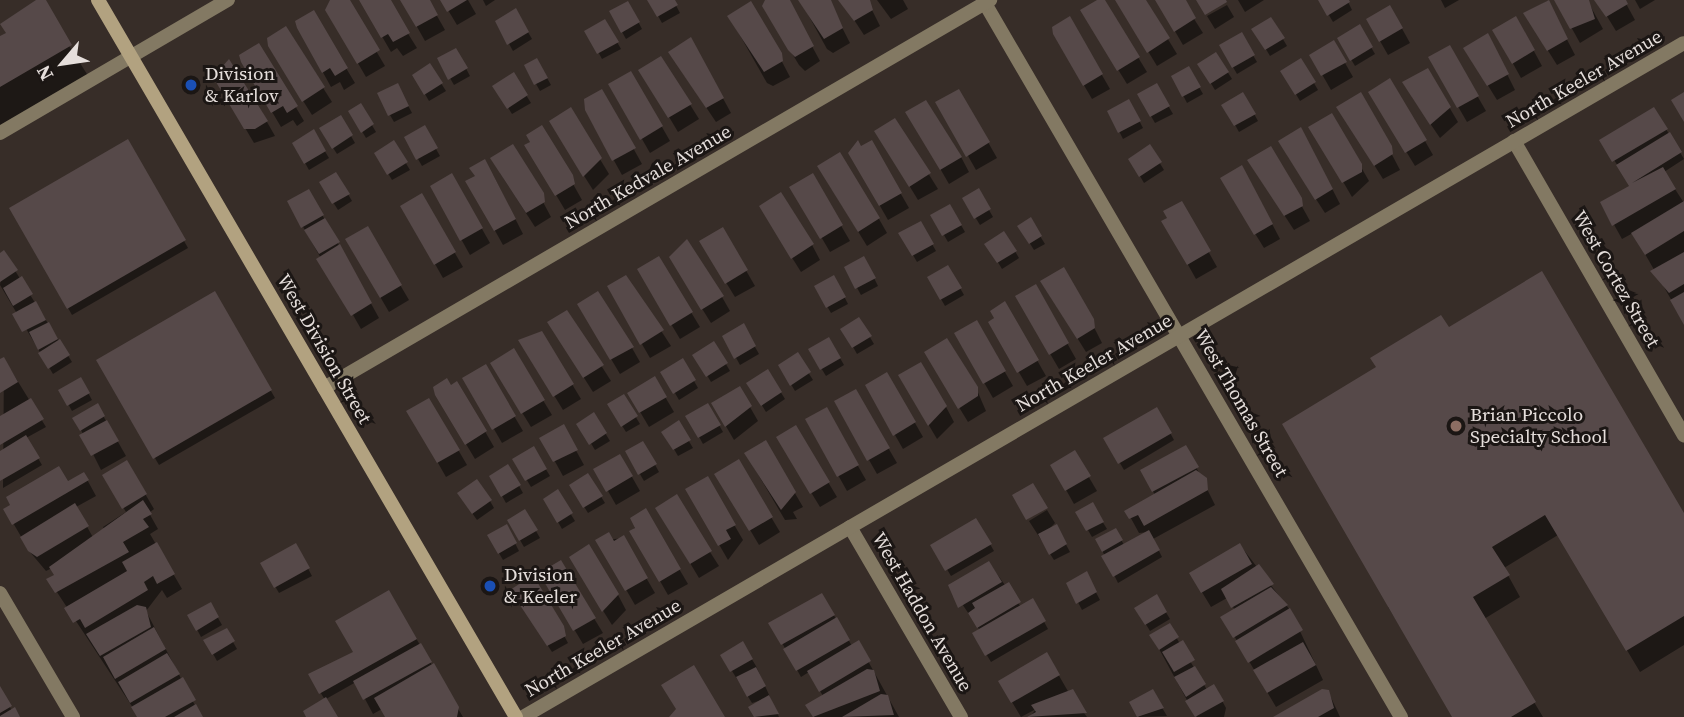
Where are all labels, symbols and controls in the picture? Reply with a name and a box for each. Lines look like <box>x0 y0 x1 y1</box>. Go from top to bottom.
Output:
street label: North Keeler Avenue <box>1502 25 1666 133</box>
north arrow <box>28 28 98 98</box>
text: N <box>30 61 59 86</box>
place label: Division & Karlov <box>205 63 279 107</box>
marker: Division & Karlov <box>183 77 199 93</box>
street label: North Kedvale Avenue <box>561 120 735 234</box>
street label: West Cortez Street <box>1568 206 1664 352</box>
street label: West Division Street <box>272 270 376 428</box>
street label: North Keeler Avenue <box>1012 309 1176 417</box>
street label: West Thomas Street <box>1189 325 1293 481</box>
place label: Brian Piccolo Specialty School <box>1470 404 1607 448</box>
marker: Brian Piccolo Specialty School <box>1448 418 1464 434</box>
street label: West Haddon Avenue <box>867 528 977 696</box>
place label: Division & Keeler <box>504 564 577 608</box>
marker: Division & Keeler <box>482 578 498 594</box>
street label: North Keeler Avenue <box>521 594 685 702</box>

